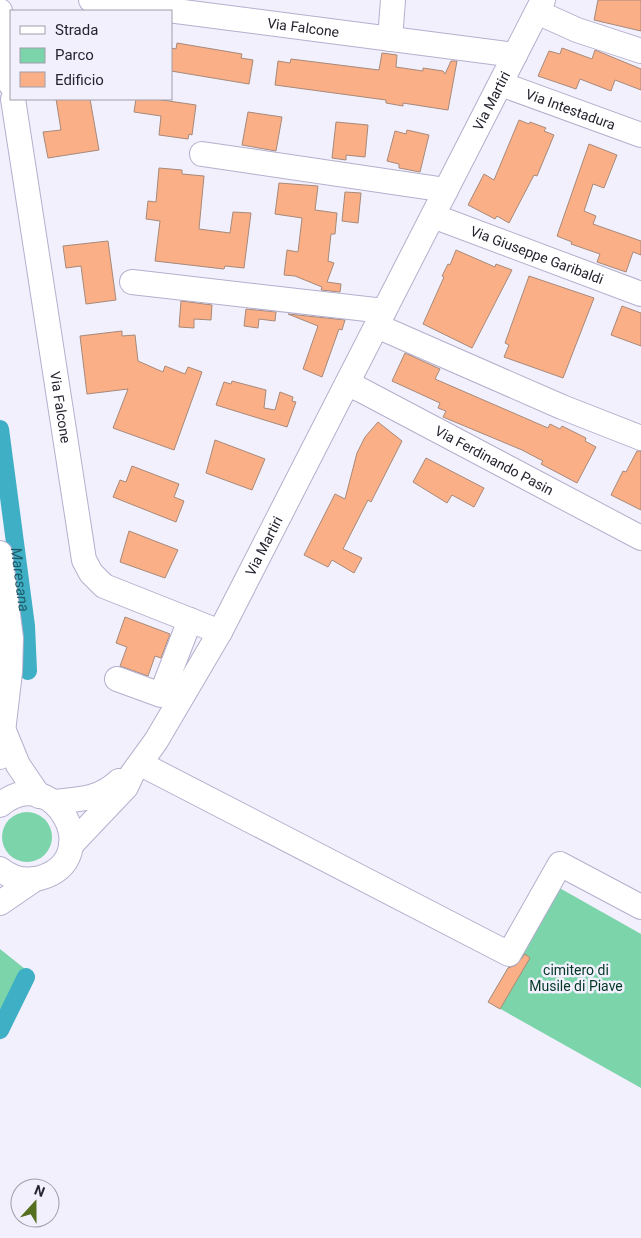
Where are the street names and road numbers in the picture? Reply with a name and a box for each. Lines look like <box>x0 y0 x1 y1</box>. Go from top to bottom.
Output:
street label: Via Falcone <box>266 15 340 40</box>
street label: Via Martiri <box>470 68 513 133</box>
street label: Via Intestadura <box>524 86 618 133</box>
street label: Via Giuseppe Garibaldi <box>468 223 606 287</box>
street label: Via Falcone <box>47 370 74 444</box>
street label: Via Ferdinando Pasin <box>432 423 556 498</box>
street label: Via Martiri <box>242 514 286 578</box>

